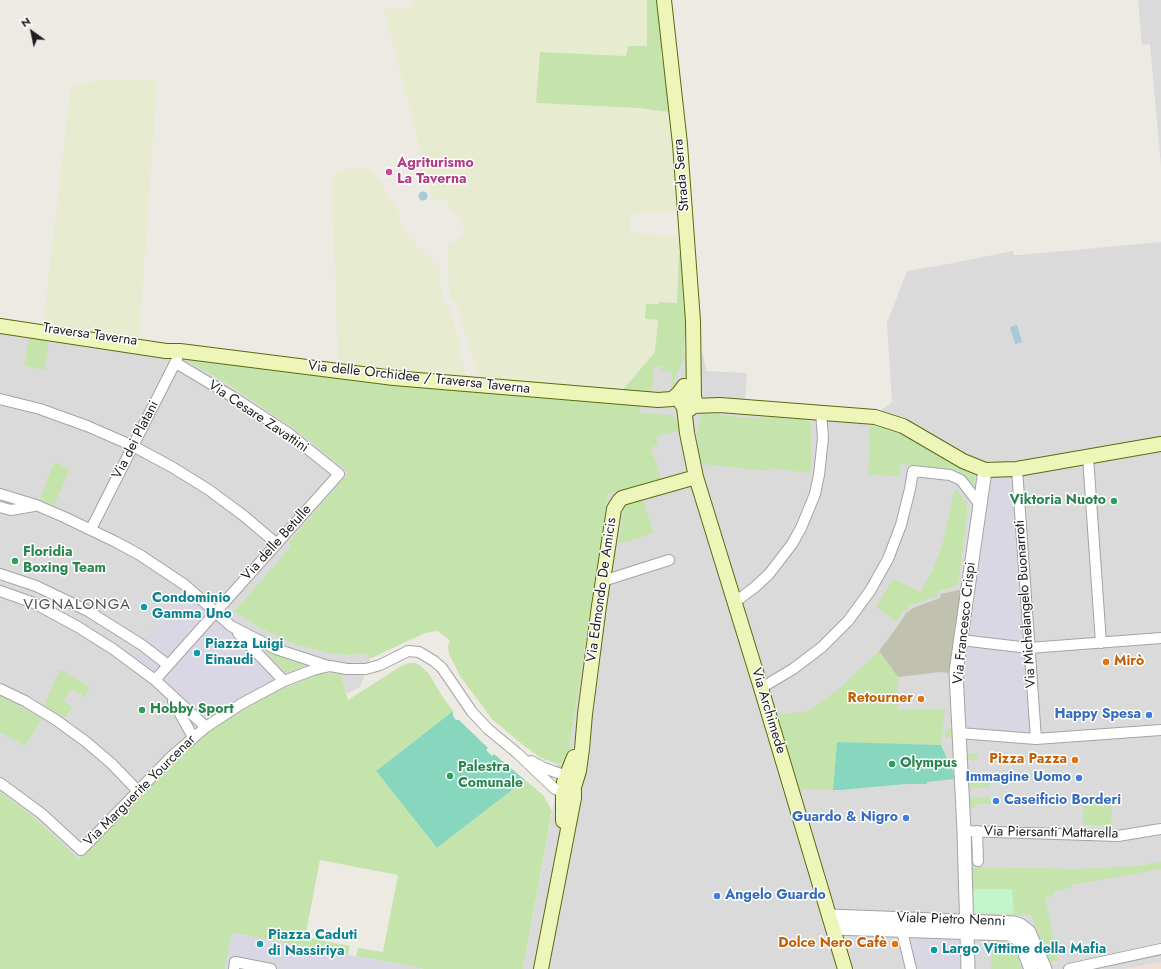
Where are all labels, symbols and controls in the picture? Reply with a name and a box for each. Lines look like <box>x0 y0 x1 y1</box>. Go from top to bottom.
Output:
north arrow <box>12 12 52 52</box>
text: N <box>17 13 33 31</box>
street label: Strada Serra <box>670 138 694 212</box>
place label: Agriturismo La Taverna <box>397 156 474 188</box>
marker: Agriturismo La Taverna <box>384 167 394 177</box>
street label: Traversa Taverna <box>42 320 138 350</box>
street label: Via delle Orchidee / Traversa Taverna <box>307 358 531 398</box>
street label: Via Cesare Zavattini <box>205 377 311 457</box>
street label: Via dei Platani <box>109 398 163 482</box>
place label: Viktoria Nuoto <box>1010 493 1106 509</box>
marker: Viktoria Nuoto <box>1109 496 1119 506</box>
street label: Via delle Betulle <box>239 502 315 584</box>
street label: Via Edmondo De Amicis <box>584 517 620 663</box>
street label: Via Michelangelo Buonarroti <box>1012 519 1040 689</box>
place label: Floridia Boxing Team <box>23 545 106 578</box>
marker: Floridia Boxing Team <box>10 556 20 566</box>
street label: Via Francesco Crispi <box>950 561 980 685</box>
place label: Condominio Gamma Uno <box>152 591 232 624</box>
district label: VIGNALONGA <box>23 596 131 614</box>
marker: Condominio Gamma Uno <box>139 602 149 612</box>
place label: Piazza Luigi Einaudi <box>205 637 283 670</box>
marker: Piazza Luigi Einaudi <box>192 648 202 658</box>
place label: Mirò <box>1114 654 1144 670</box>
marker: Mirò <box>1101 657 1111 667</box>
street label: Via Archimede <box>747 666 789 756</box>
place label: Retourner <box>848 691 913 707</box>
marker: Retourner <box>916 694 926 704</box>
place label: Hobby Sport <box>150 702 234 718</box>
marker: Hobby Sport <box>137 705 147 715</box>
place label: Happy Spesa <box>1055 707 1141 723</box>
marker: Happy Spesa <box>1144 710 1154 720</box>
street label: Via Marguerite Yourcenar <box>81 732 199 850</box>
place label: Pizza Pazza <box>989 752 1067 768</box>
marker: Pizza Pazza <box>1070 755 1080 765</box>
place label: Olympus <box>900 756 957 772</box>
marker: Olympus <box>887 759 897 769</box>
place label: Palestra Comunale <box>458 760 523 792</box>
place label: Immagine Uomo <box>966 770 1071 786</box>
marker: Palestra Comunale <box>445 771 455 781</box>
marker: Immagine Uomo <box>1074 773 1084 783</box>
place label: Caseificio Borderi <box>1004 793 1121 809</box>
marker: Caseificio Borderi <box>991 796 1001 806</box>
place label: Guardo & Nigro <box>792 810 898 826</box>
marker: Guardo & Nigro <box>901 813 911 823</box>
street label: Via Piersanti Mattarella <box>984 823 1118 843</box>
place label: Angelo Guardo <box>725 888 826 904</box>
marker: Angelo Guardo <box>712 891 722 901</box>
street label: Viale Pietro Nenni <box>896 910 1006 930</box>
place label: Piazza Caduti di Nassiriya <box>268 928 357 960</box>
place label: Dolce Nero Cafè <box>778 936 887 952</box>
marker: Piazza Caduti di Nassiriya <box>255 939 265 949</box>
marker: Dolce Nero Cafè <box>890 939 900 949</box>
place label: Largo Vittime della Mafia <box>942 942 1106 958</box>
marker: Largo Vittime della Mafia <box>929 945 939 955</box>

